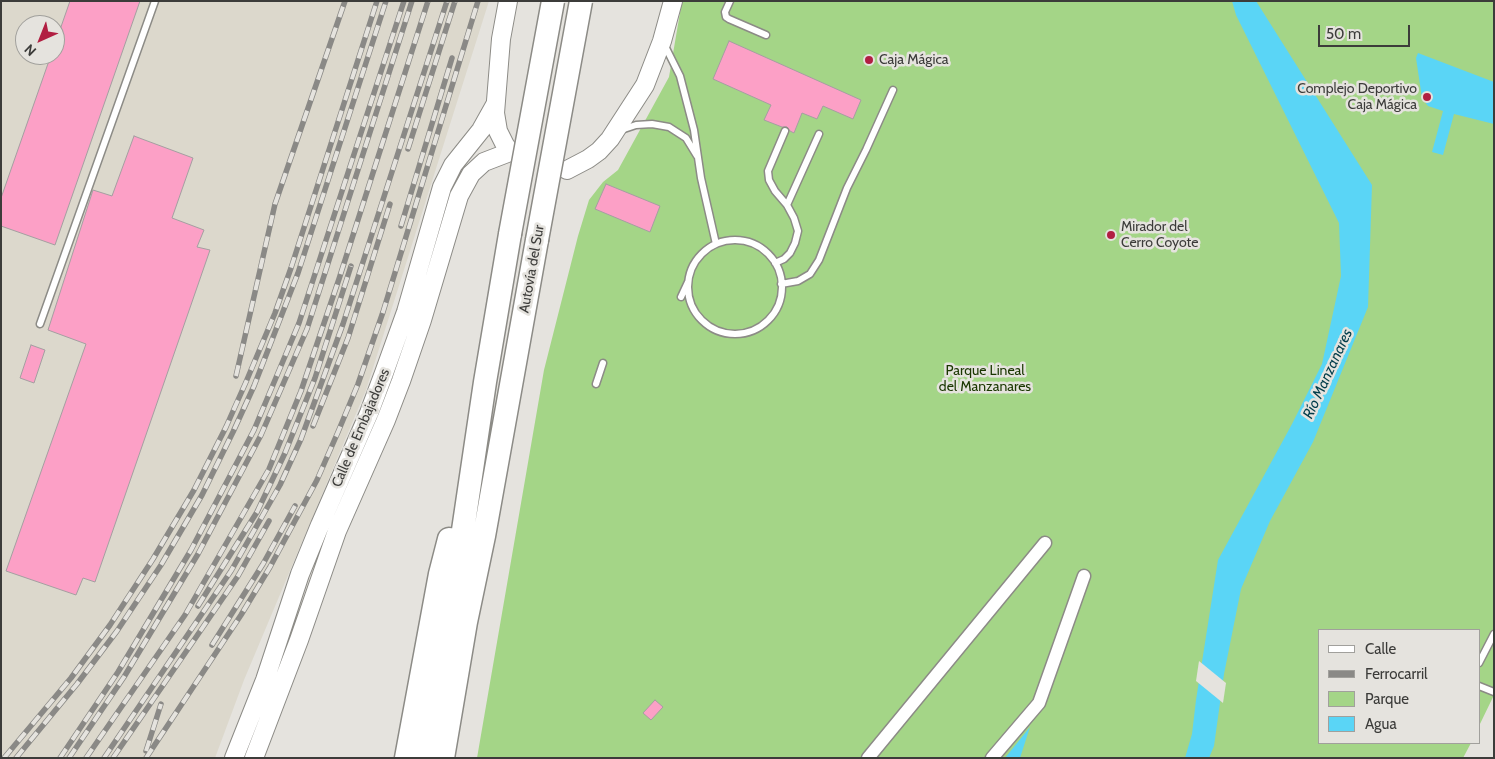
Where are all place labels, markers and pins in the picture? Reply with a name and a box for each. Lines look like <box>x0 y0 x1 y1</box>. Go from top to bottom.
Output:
place label: Caja Mágica <box>879 52 948 68</box>
marker: Caja Mágica <box>863 54 875 66</box>
place label: Complejo Deportivo Caja Mágica <box>1297 81 1417 114</box>
marker: Complejo Deportivo Caja Mágica <box>1421 91 1433 103</box>
place label: Mirador del Cerro Coyote <box>1121 219 1198 252</box>
marker: Mirador del Cerro Coyote <box>1105 229 1117 241</box>

